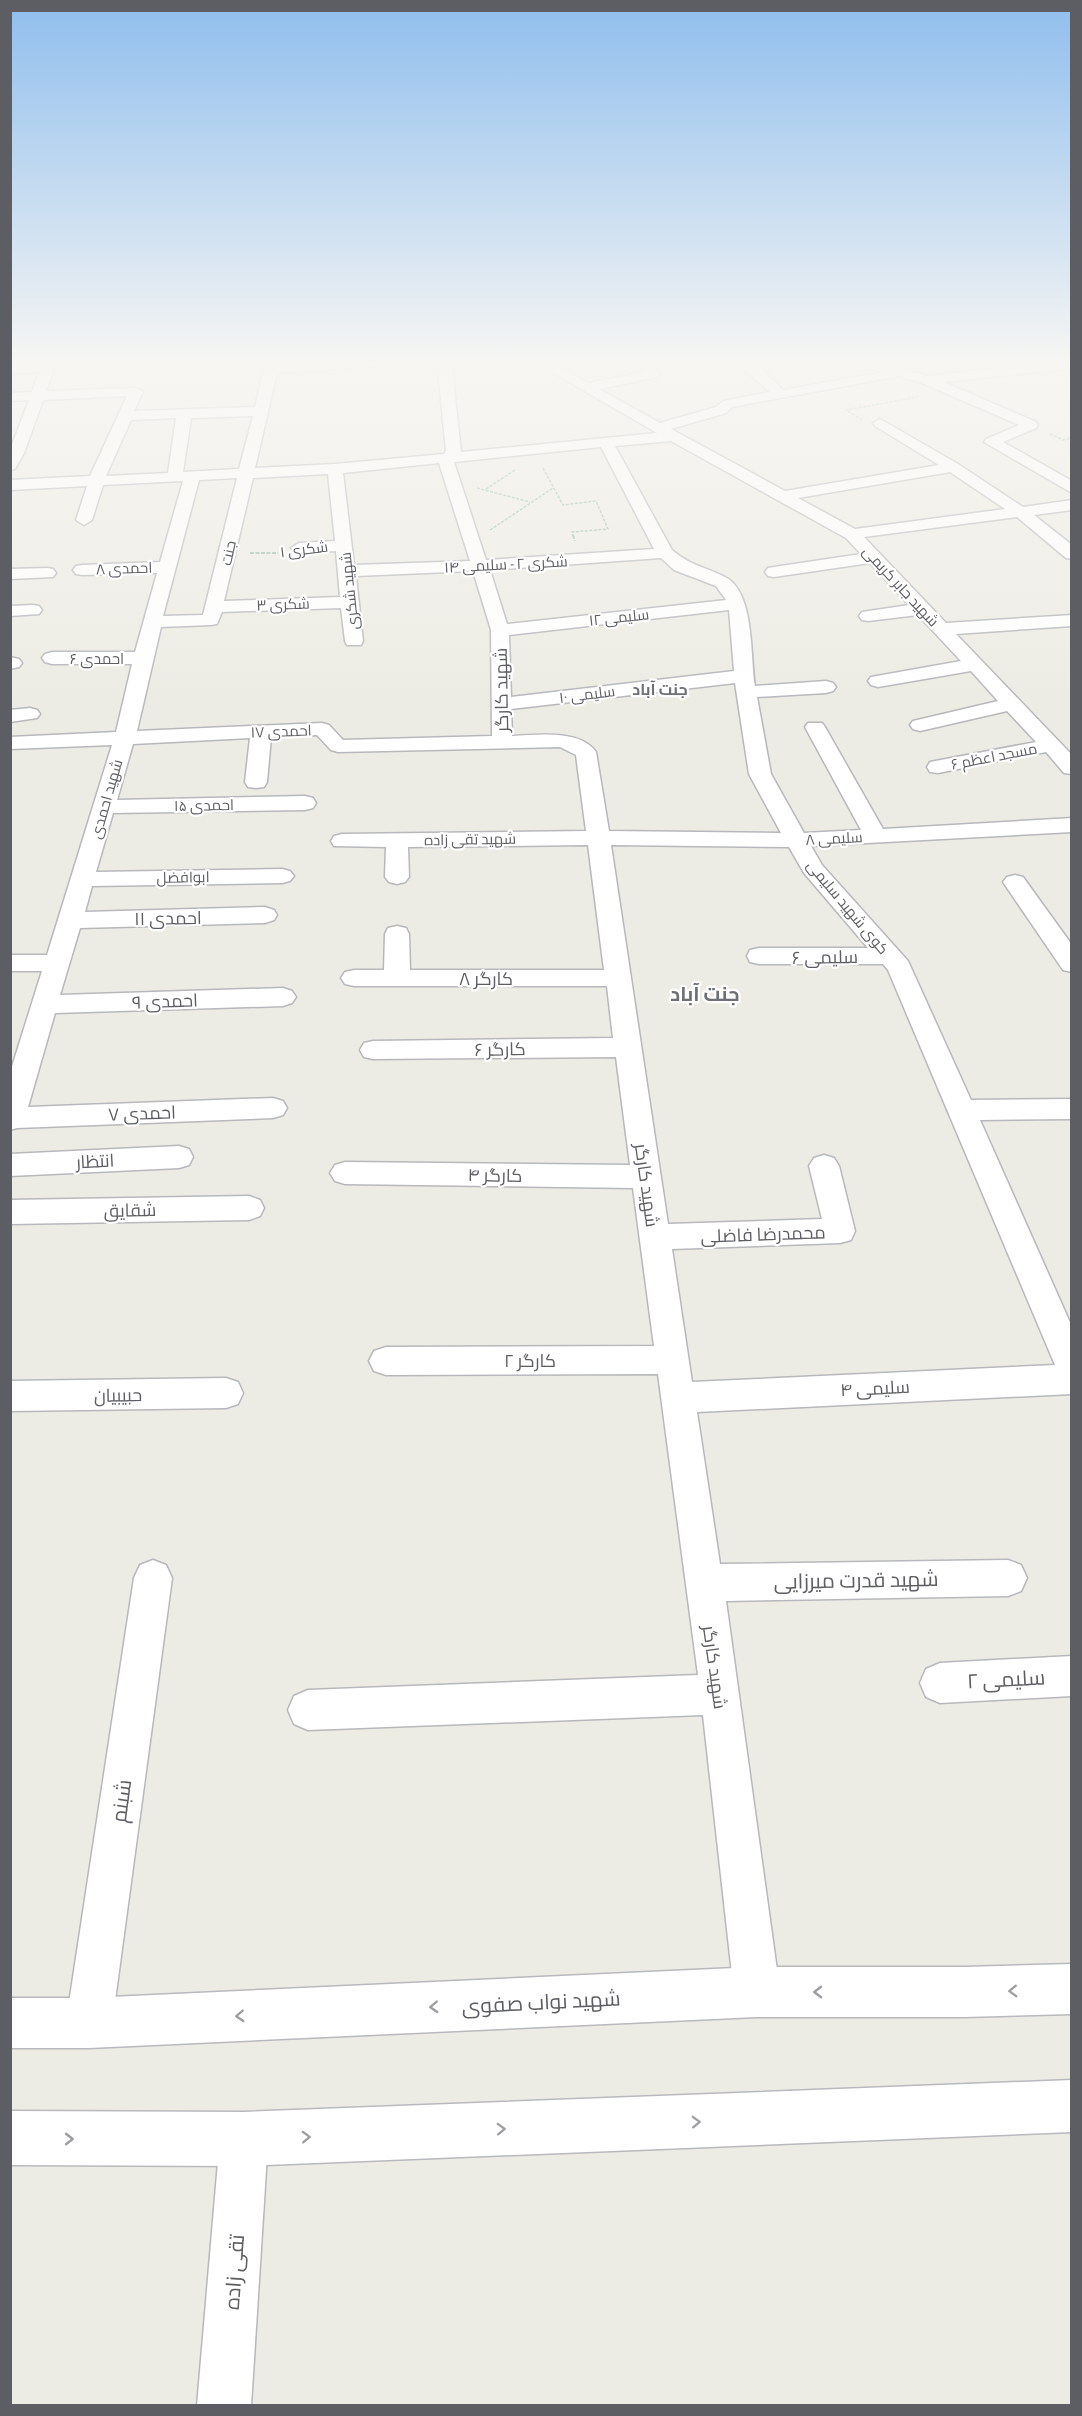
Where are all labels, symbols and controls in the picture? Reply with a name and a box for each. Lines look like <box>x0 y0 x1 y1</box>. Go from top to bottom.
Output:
street label: شکری ۱ <box>279 537 329 562</box>
street label: جنت <box>216 539 240 567</box>
street label: شهید جابر کریمی <box>858 542 943 631</box>
street label: شهید شکری <box>335 551 364 631</box>
street label: شکری ۲ - سلیمی ۱۴ <box>444 551 568 578</box>
street label: احمدی ۸ <box>95 558 153 579</box>
street label: شکری ۳ <box>256 594 310 615</box>
street label: سلیمی ۱۲ <box>588 604 650 631</box>
street label: شهید کارگر <box>489 648 513 733</box>
street label: احمدی ۶ <box>70 649 124 669</box>
district label: جنت آباد <box>632 679 688 699</box>
street label: سلیمی ۱۰ <box>558 681 616 708</box>
street label: احمدی ۱۷ <box>250 720 312 743</box>
street label: مسجد اعظم ۶ <box>949 738 1039 775</box>
street label: شهید احمدی <box>86 757 127 841</box>
street label: احمدی ۱۵ <box>174 795 234 816</box>
street label: سلیمی ۸ <box>805 827 863 850</box>
street label: شهید تقی زاده <box>424 829 516 850</box>
street label: کوی شهید سلیمی <box>802 856 893 959</box>
street label: ابوافضل <box>156 867 210 888</box>
street label: احمدی ۱۱ <box>134 906 202 930</box>
street label: سلیمی ۶ <box>792 945 858 969</box>
street label: کارگر ۸ <box>459 967 513 990</box>
district label: جنت آباد <box>670 981 740 1007</box>
street label: احمدی ۹ <box>132 988 198 1014</box>
street label: کارگر ۶ <box>474 1037 526 1061</box>
street label: احمدی ۷ <box>108 1100 176 1126</box>
street label: شهید کارگر <box>630 1141 664 1228</box>
street label: انتظار <box>74 1149 115 1174</box>
street label: کارگر ۴ <box>467 1163 523 1187</box>
street label: شقایق <box>103 1198 157 1223</box>
street label: محمدرضا فاضلی <box>700 1220 826 1248</box>
street label: کارگر ۲ <box>504 1349 556 1372</box>
street label: سلیمی ۴ <box>840 1375 910 1401</box>
street label: حبیبیان <box>94 1383 142 1407</box>
street label: شهید قدرت میرزایی <box>773 1565 939 1595</box>
street label: شهید کارگر <box>698 1623 732 1710</box>
street label: سلیمی ۲ <box>966 1663 1046 1695</box>
street label: شبنم <box>105 1778 138 1825</box>
street label: شهید نواب صفوی <box>461 1984 621 2020</box>
one-way arrow <box>1009 1984 1018 1997</box>
one-way arrow <box>814 1986 823 1998</box>
one-way arrow <box>430 2001 439 2014</box>
one-way arrow <box>235 2010 244 2023</box>
one-way arrow <box>691 2115 700 2128</box>
one-way arrow <box>496 2123 505 2136</box>
one-way arrow <box>301 2130 310 2143</box>
one-way arrow <box>64 2133 73 2145</box>
street label: تقی زاده <box>218 2233 250 2311</box>

